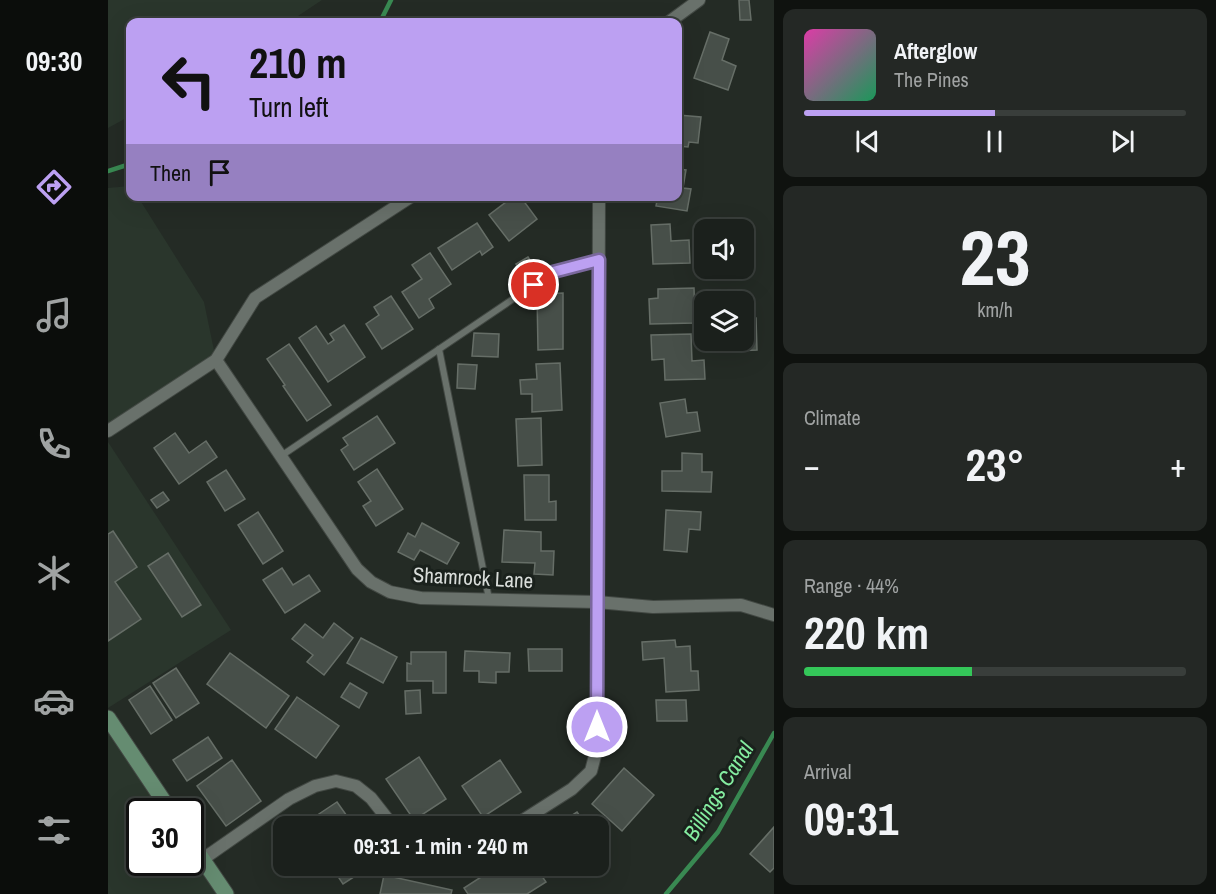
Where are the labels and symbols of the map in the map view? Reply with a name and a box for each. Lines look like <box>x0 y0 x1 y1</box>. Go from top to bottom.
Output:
pin <box>508 259 559 310</box>
street label: Shamrock Lane <box>412 560 534 595</box>
position arrow <box>565 695 629 759</box>
water label: Billings Canal <box>676 735 761 846</box>
speed limit sign: 30 <box>126 798 204 876</box>

